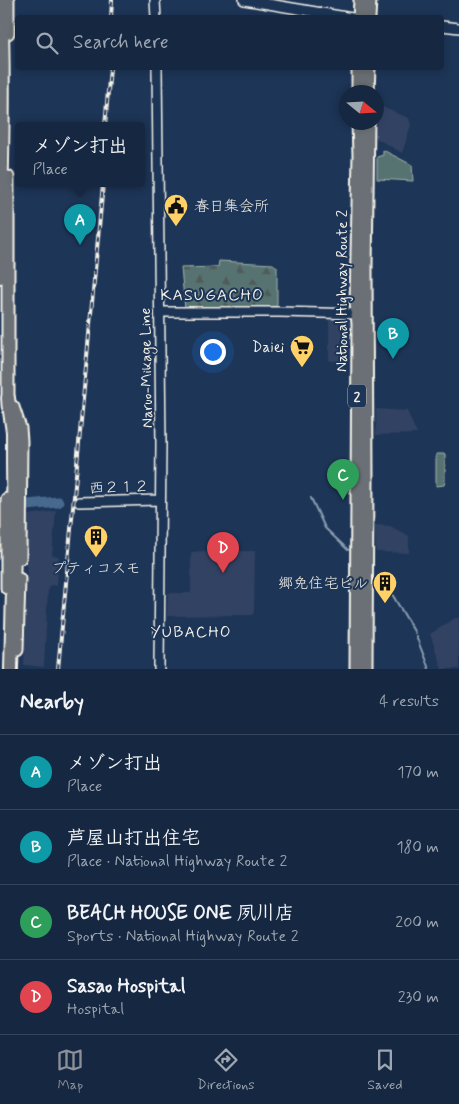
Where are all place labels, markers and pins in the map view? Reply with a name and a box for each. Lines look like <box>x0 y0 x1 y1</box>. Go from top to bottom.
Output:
public building icon: 春日集会所 <box>163 193 189 227</box>
place label: 春日集会所 <box>194 197 269 217</box>
pin: A <box>64 204 96 245</box>
pin: B <box>377 318 409 359</box>
supermarket icon: Daiei <box>289 334 315 368</box>
place label: Daiei <box>252 338 284 358</box>
pin: C <box>327 459 359 500</box>
building icon: プティコスモ <box>83 524 109 558</box>
pin: D <box>207 532 239 573</box>
place label: プティコスモ <box>51 559 141 579</box>
building icon: 郷免住宅ビル <box>372 570 398 604</box>
place label: 郷免住宅ビル <box>278 574 368 594</box>

